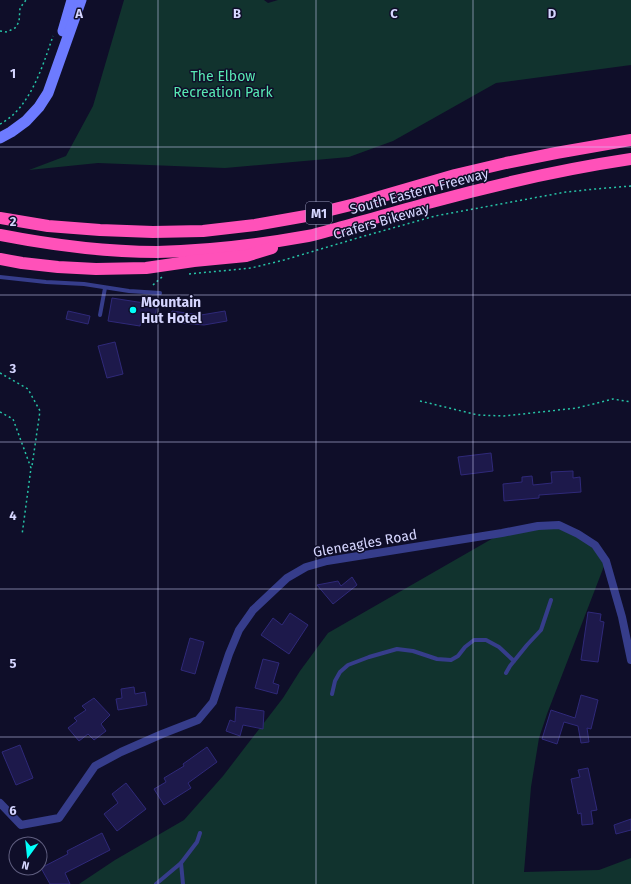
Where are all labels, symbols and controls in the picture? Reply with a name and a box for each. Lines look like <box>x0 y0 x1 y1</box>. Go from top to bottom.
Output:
text: A <box>74 6 83 21</box>
text: B <box>233 6 241 21</box>
text: C <box>390 6 398 21</box>
text: D <box>548 6 557 21</box>
text: 1 <box>10 66 16 81</box>
park label: The Elbow Recreation Park <box>173 68 273 101</box>
street label: South Eastern Freeway <box>348 165 490 218</box>
street label: Crafers Bikeway <box>331 200 431 243</box>
road number: M1 <box>306 202 332 224</box>
text: 2 <box>10 214 17 229</box>
place label: Mountain Hut Hotel <box>141 294 202 327</box>
marker: Mountain Hut Hotel <box>128 305 138 315</box>
text: 3 <box>9 361 17 376</box>
text: 4 <box>9 508 17 523</box>
street label: Gleneagles Road <box>312 526 418 561</box>
text: 5 <box>10 656 17 671</box>
text: 6 <box>9 803 17 818</box>
north arrow <box>8 836 48 876</box>
text: N <box>20 858 31 872</box>

